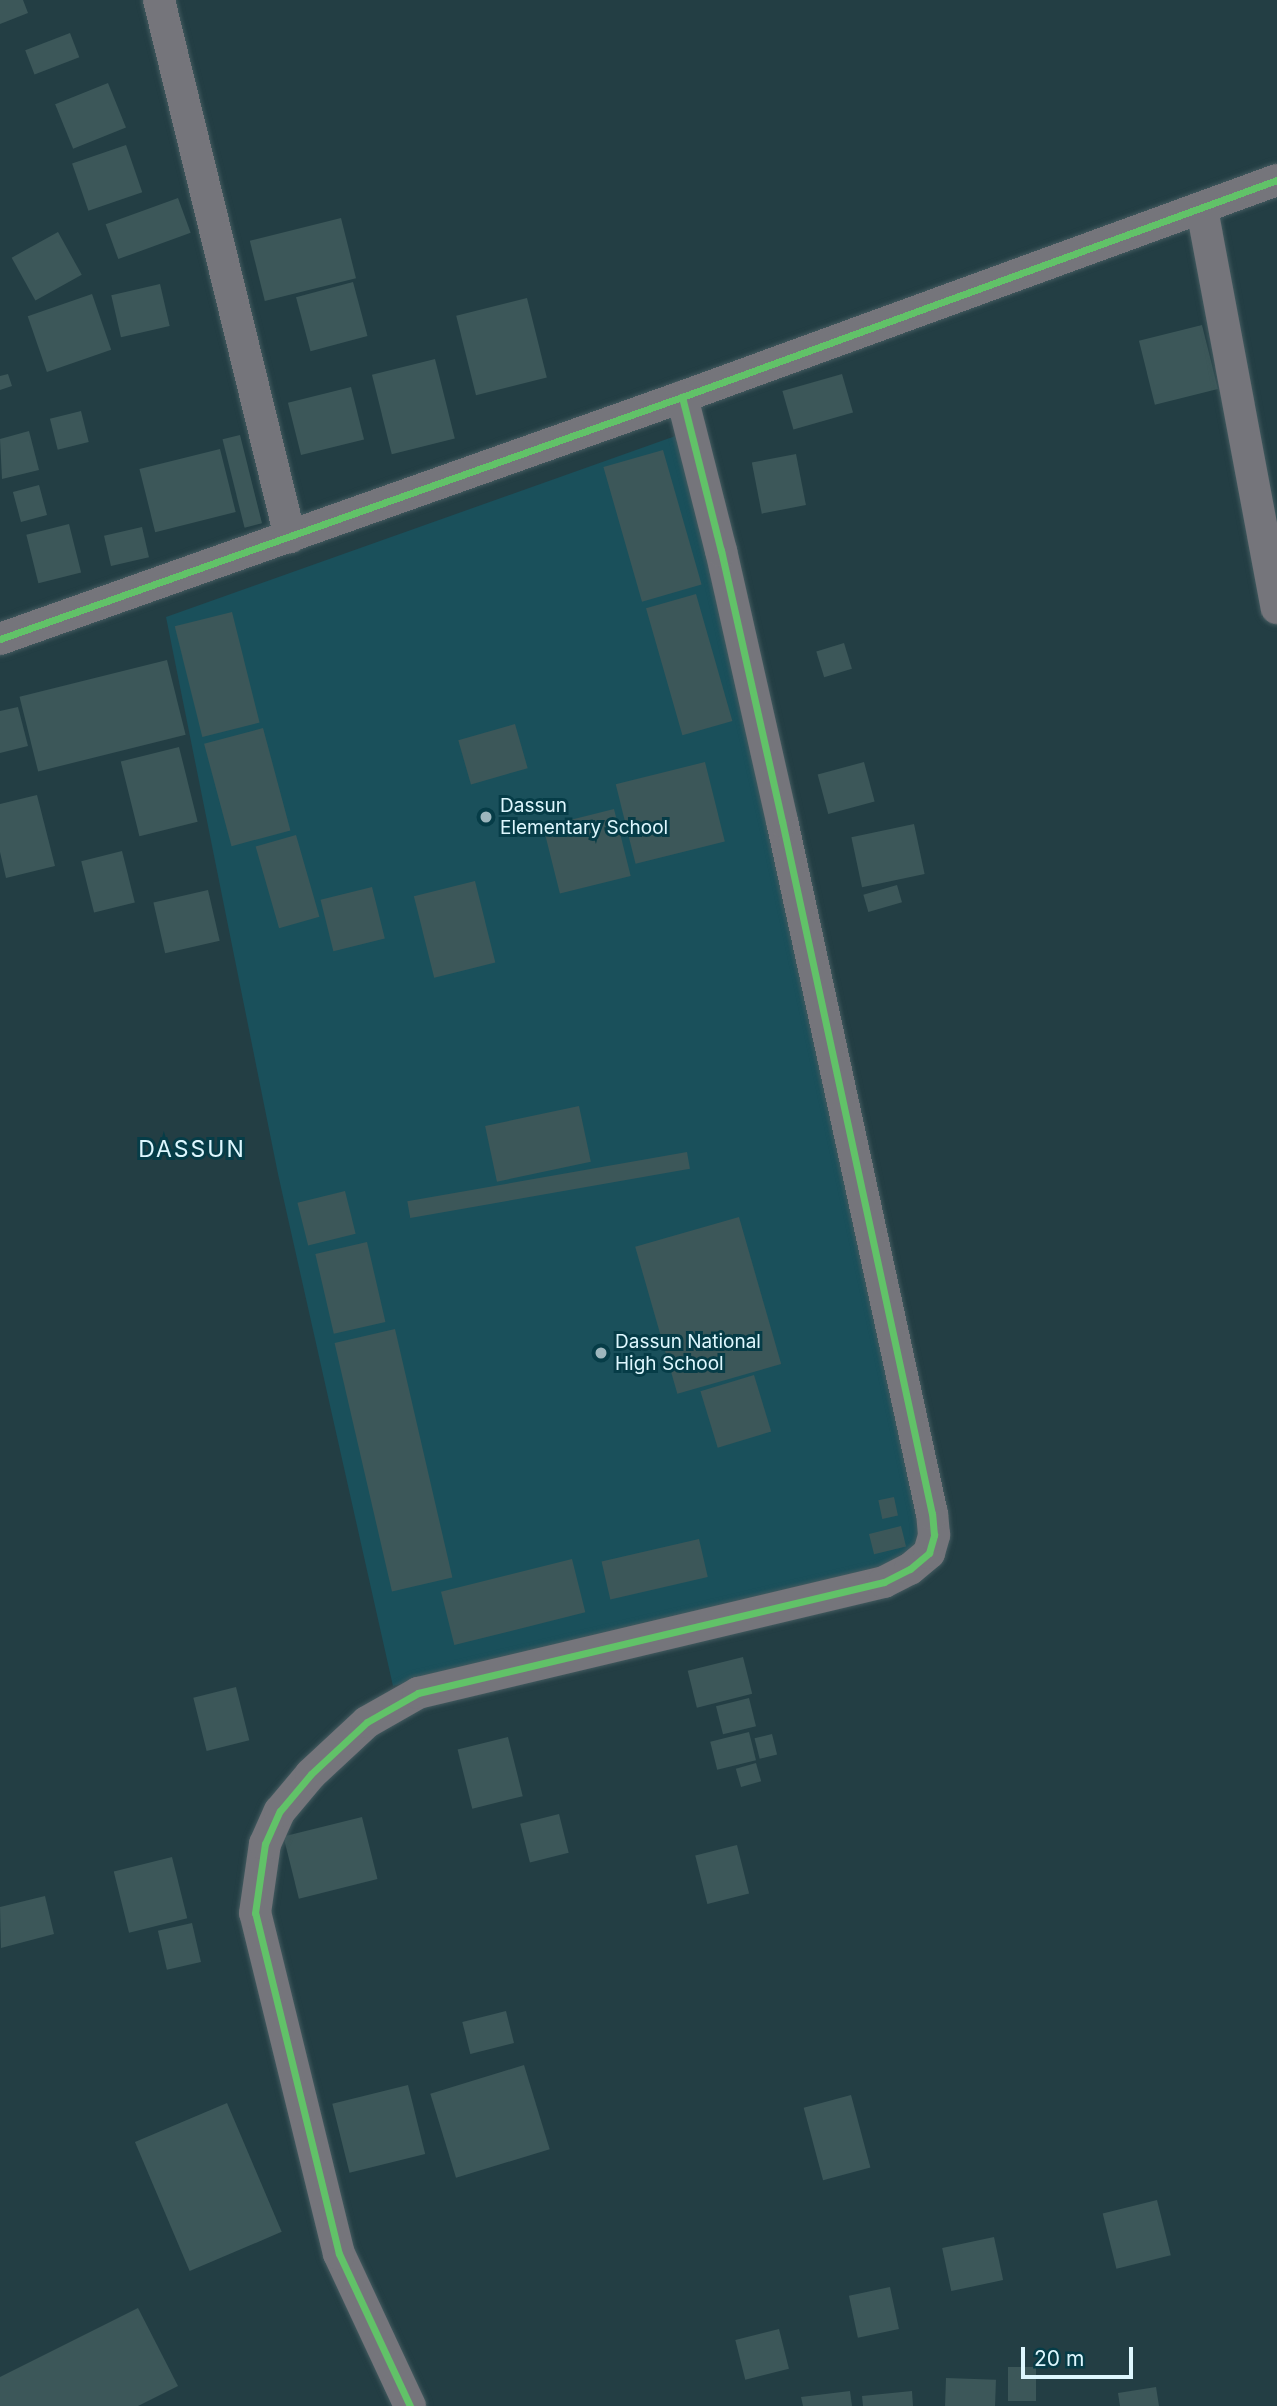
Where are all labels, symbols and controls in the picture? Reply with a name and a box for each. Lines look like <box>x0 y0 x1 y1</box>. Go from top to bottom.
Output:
place label: Dassun Elementary School <box>500 795 668 839</box>
marker: Dassun Elementary School <box>478 809 494 825</box>
district label: DASSUN <box>139 1135 245 1163</box>
place label: Dassun National High School <box>615 1331 761 1375</box>
marker: Dassun National High School <box>593 1345 609 1361</box>
scale bar <box>1025 2332 1137 2376</box>
text: 20 m <box>1034 2346 1084 2371</box>

